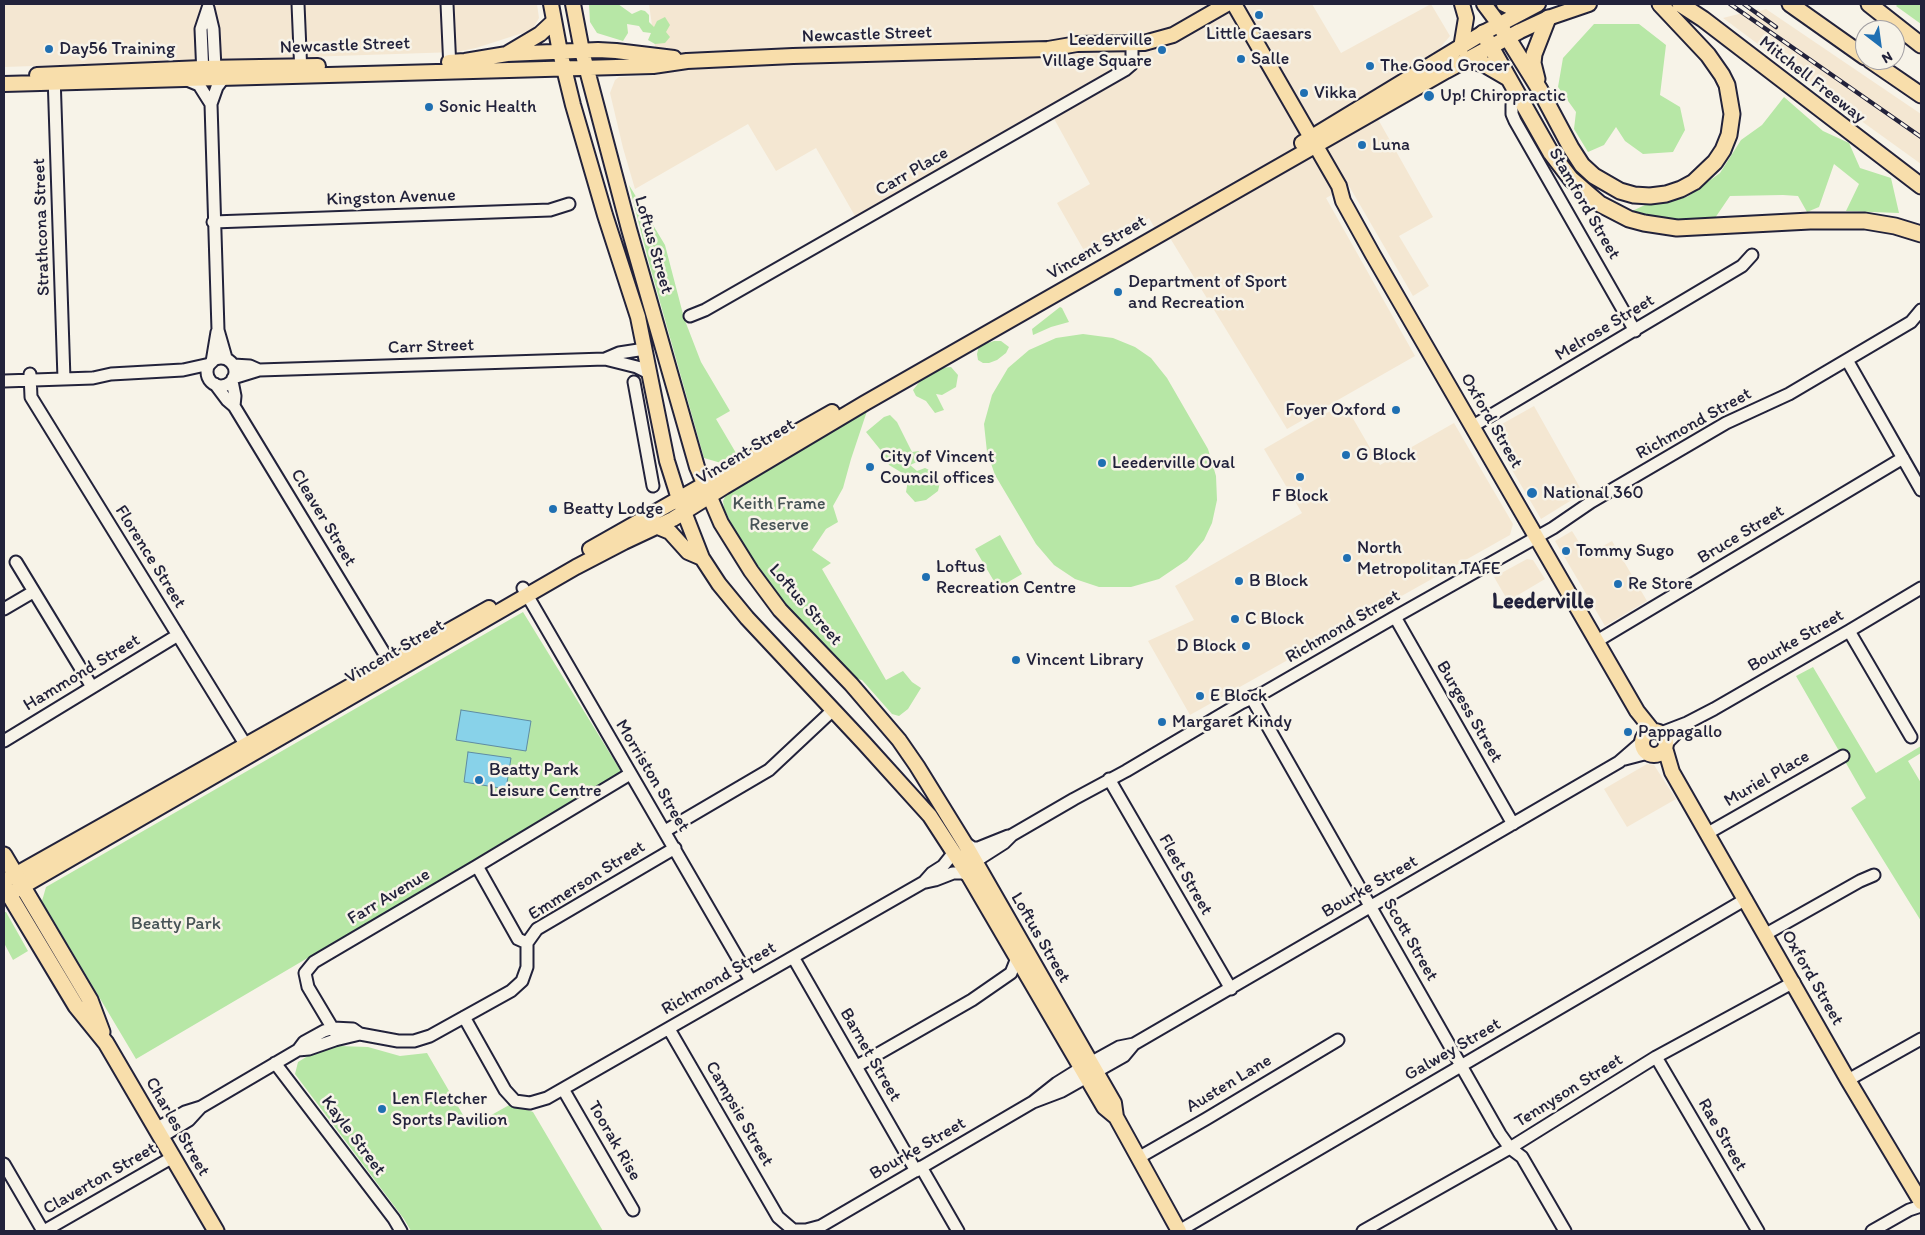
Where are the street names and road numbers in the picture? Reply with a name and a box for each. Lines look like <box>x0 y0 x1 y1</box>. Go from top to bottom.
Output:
street label: Newcastle Street <box>802 22 932 48</box>
street label: Mitchell Freeway <box>1754 32 1870 128</box>
street label: Newcastle Street <box>280 33 410 59</box>
street label: Carr Place <box>872 143 952 201</box>
street label: Stamford Street <box>1543 144 1625 264</box>
street label: Strathcona Street <box>29 158 55 296</box>
street label: Kingston Avenue <box>326 185 456 211</box>
street label: Loftus Street <box>629 193 677 297</box>
street label: Vincent Street <box>1044 211 1150 285</box>
street label: Melrose Street <box>1551 290 1659 366</box>
street label: Carr Street <box>387 335 475 359</box>
street label: Oxford Street <box>1455 369 1527 473</box>
street label: Richmond Street <box>1632 383 1756 465</box>
street label: Vincent Street <box>693 414 799 490</box>
street label: Cleaver Street <box>285 465 361 571</box>
street label: Florence Street <box>110 501 190 613</box>
street label: Bruce Street <box>1694 501 1788 569</box>
street label: Loftus Street <box>764 560 846 650</box>
street label: Richmond Street <box>1282 585 1404 669</box>
street label: Bourke Street <box>1744 605 1848 677</box>
street label: Vincent Street <box>342 615 448 689</box>
street label: Hammond Street <box>20 630 144 716</box>
street label: Burgess Street <box>1431 657 1507 767</box>
street label: Morriston Street <box>610 716 694 836</box>
street label: Muriel Place <box>1720 746 1814 812</box>
street label: Fleet Street <box>1153 831 1217 919</box>
street label: Emmerson Street <box>525 836 649 926</box>
street label: Bourke Street <box>1318 851 1422 923</box>
street label: Farr Avenue <box>344 864 434 930</box>
street label: Loftus Street <box>1005 889 1075 987</box>
street label: Scott Street <box>1378 895 1442 985</box>
street label: Oxford Street <box>1776 926 1848 1030</box>
street label: Richmond Street <box>658 937 780 1021</box>
street label: Barnet Street <box>834 1004 906 1106</box>
street label: Galwey Street <box>1401 1014 1505 1086</box>
street label: Tennyson Street <box>1511 1049 1627 1133</box>
street label: Austen Lane <box>1182 1050 1276 1118</box>
street label: Campsie Street <box>700 1058 778 1170</box>
street label: Charles Street <box>140 1074 214 1180</box>
street label: Kayle Street <box>316 1092 390 1180</box>
street label: Rae Street <box>1693 1095 1751 1175</box>
street label: Toorak Rise <box>583 1097 645 1185</box>
street label: Bourke Street <box>866 1113 970 1185</box>
street label: Claverton Street <box>40 1138 160 1220</box>

